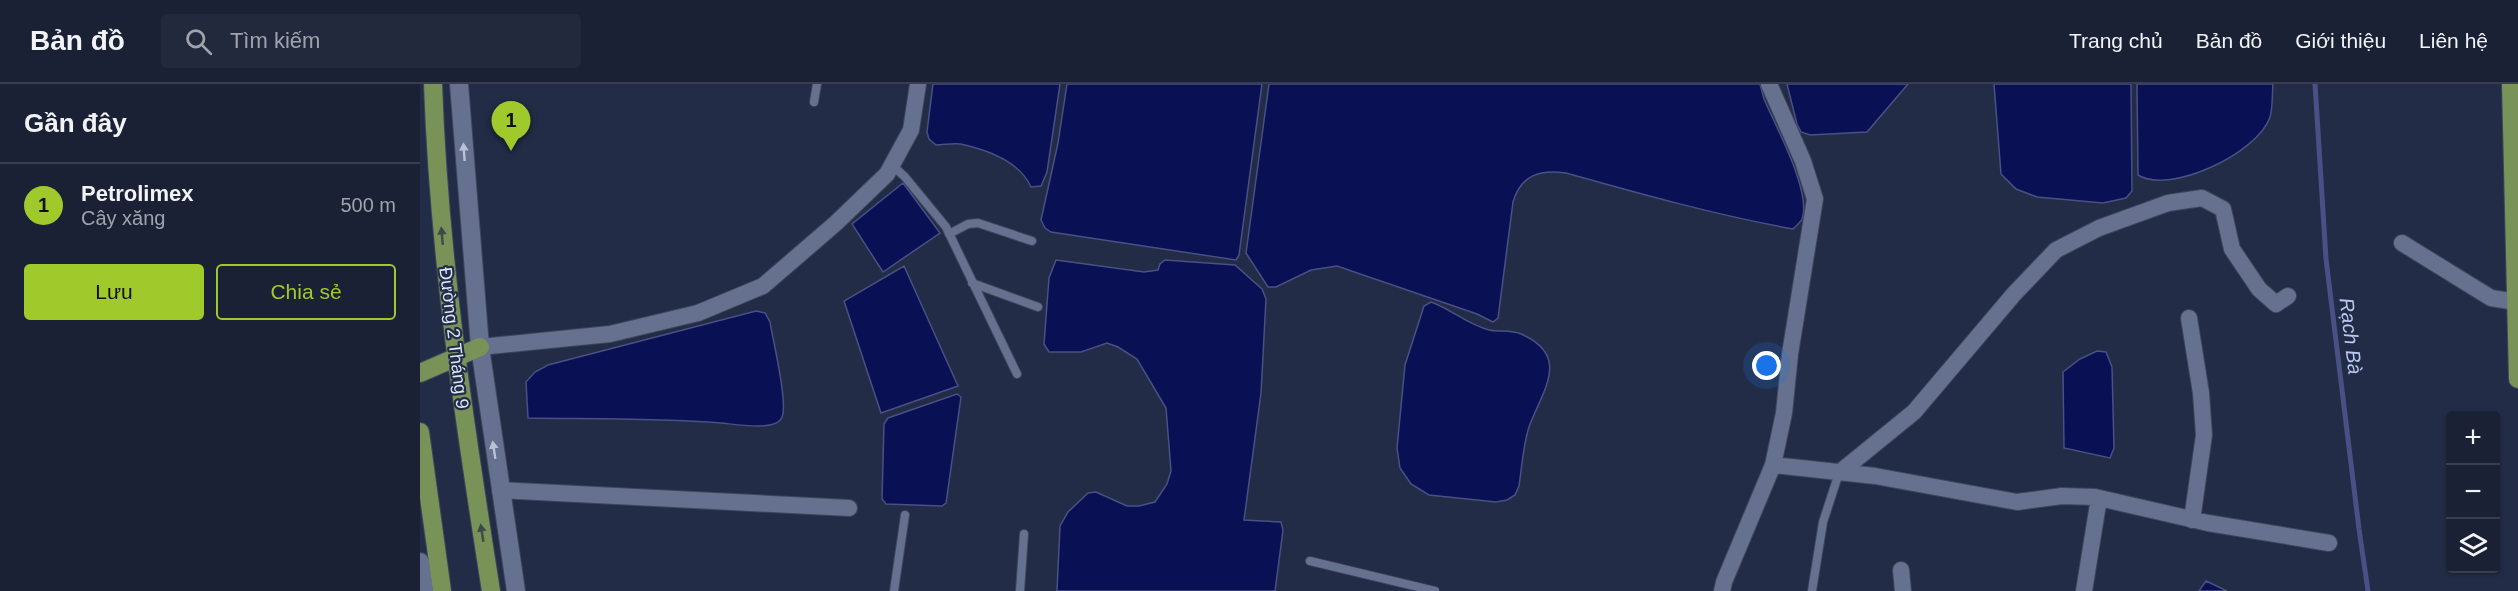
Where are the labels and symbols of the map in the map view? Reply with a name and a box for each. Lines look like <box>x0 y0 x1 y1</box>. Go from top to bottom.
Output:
pin: 1 <box>492 101 530 151</box>
one-way arrow <box>459 142 469 161</box>
one-way arrow <box>437 226 447 245</box>
street label: Đường 2 Tháng 9 <box>435 266 473 410</box>
water label: Rạch Bà <box>2335 297 2367 375</box>
your location <box>1752 351 1781 380</box>
one-way arrow <box>489 441 498 460</box>
one-way arrow <box>477 524 486 543</box>

